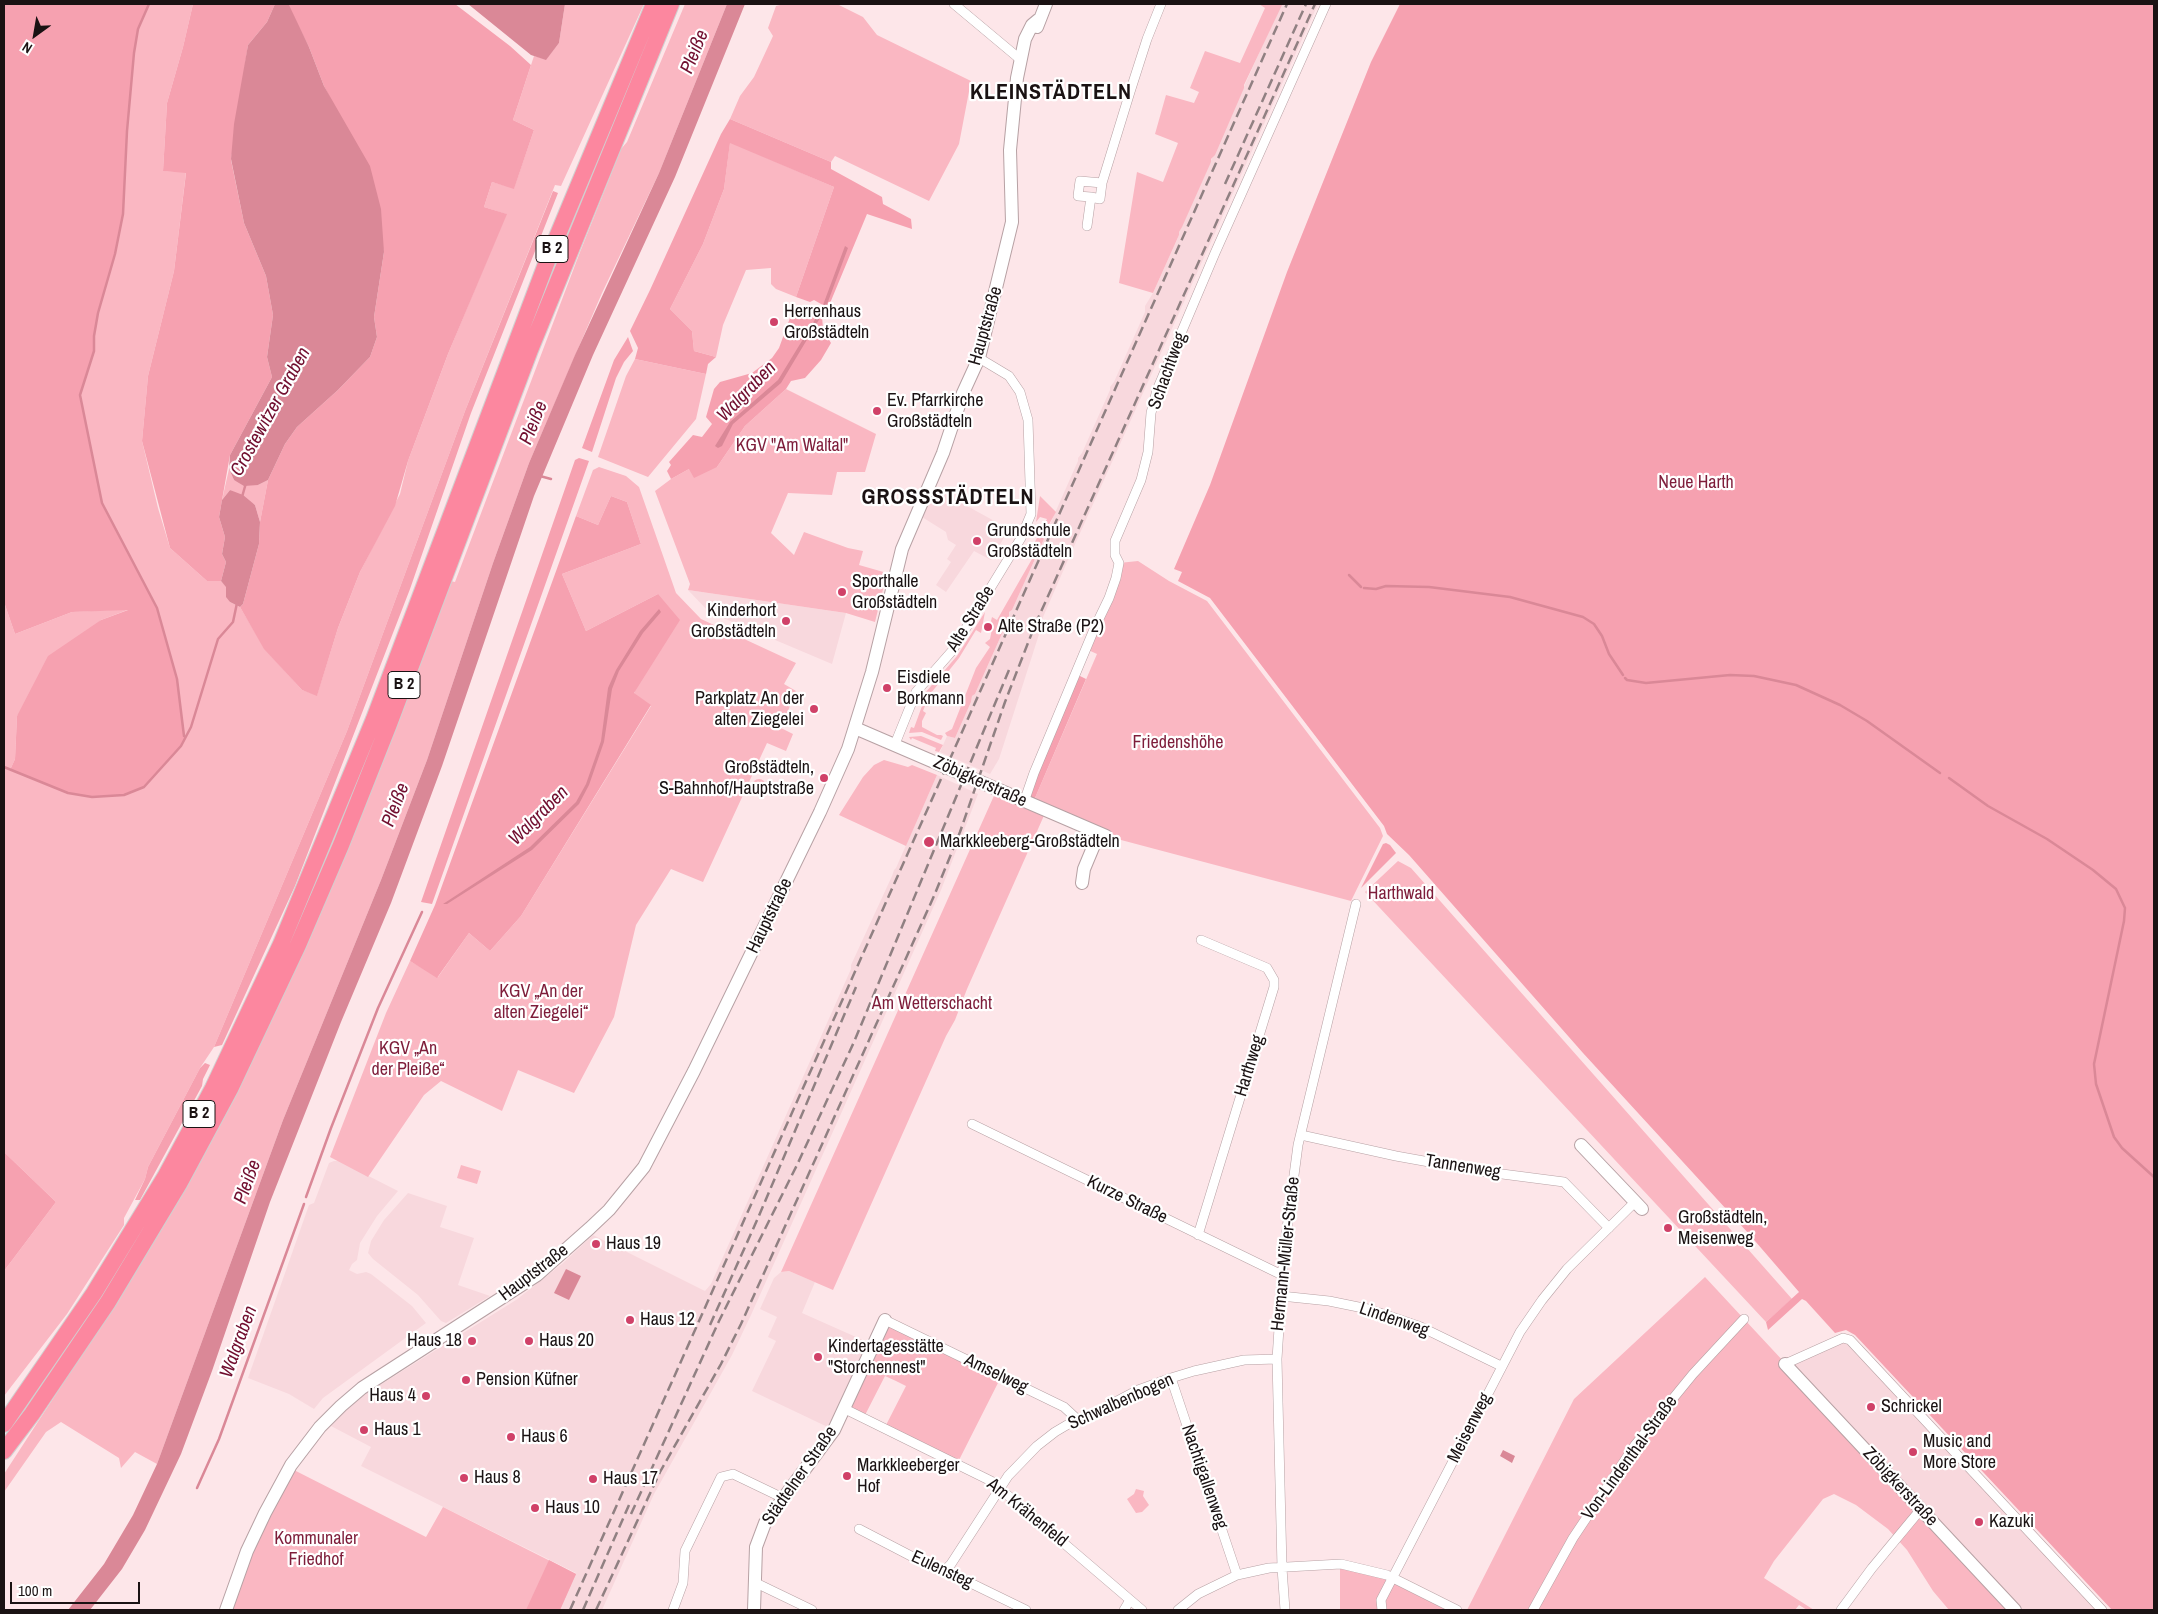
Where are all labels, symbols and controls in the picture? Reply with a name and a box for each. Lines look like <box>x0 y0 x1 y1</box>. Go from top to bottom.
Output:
north arrow <box>10 10 60 60</box>
water label: Pleiße <box>676 27 714 77</box>
text: N <box>19 38 35 58</box>
district label: KLEINSTÄDTELN <box>968 80 1134 106</box>
road number: B 2 <box>536 235 568 262</box>
street label: Hauptstraße <box>964 284 1008 368</box>
place label: Herrenhaus Großstädteln <box>784 301 869 344</box>
marker: Herrenhaus Großstädteln <box>768 316 780 328</box>
street label: Schachtweg <box>1144 330 1192 412</box>
water label: Crostewitzer Graben <box>226 344 316 480</box>
water label: Walgraben <box>713 357 781 427</box>
place label: Ev. Pfarrkirche Großstädteln <box>887 390 984 432</box>
water label: Pleiße <box>515 398 553 448</box>
marker: Ev. Pfarrkirche Großstädteln <box>871 405 883 417</box>
park label: KGV "Am Waltal" <box>736 435 848 457</box>
park label: Neue Harth <box>1658 472 1734 494</box>
district label: GROSSSTÄDTELN <box>860 485 1036 511</box>
place label: Grundschule Großstädteln <box>987 520 1072 562</box>
marker: Grundschule Großstädteln <box>971 535 983 547</box>
place label: Sporthalle Großstädteln <box>852 571 937 614</box>
street label: Alte Straße <box>942 582 1000 656</box>
marker: Sporthalle Großstädteln <box>836 586 848 598</box>
place label: Kinderhort Großstädteln <box>691 600 776 642</box>
marker: Kinderhort Großstädteln <box>780 615 792 627</box>
place label: Alte Straße (P2) <box>998 616 1104 638</box>
marker: Alte Straße (P2) <box>982 621 994 633</box>
place label: Eisdiele Borkmann <box>897 667 964 710</box>
road number: B 2 <box>388 672 420 698</box>
marker: Eisdiele Borkmann <box>881 682 893 694</box>
place label: Parkplatz An der alten Ziegelei <box>695 688 804 731</box>
marker: Parkplatz An der alten Ziegelei <box>808 703 820 715</box>
park label: Friedenshöhe <box>1132 732 1224 754</box>
street label: Zöbigkerstraße <box>930 752 1030 812</box>
place label: Großstädteln, S-Bahnhof/Hauptstraße <box>659 757 814 800</box>
marker: Großstädteln, S-Bahnhof/Hauptstraße <box>818 772 830 784</box>
water label: Pleiße <box>377 780 415 830</box>
water label: Walgraben <box>504 781 574 851</box>
place label: Markkleeberg-Großstädteln <box>940 831 1120 853</box>
marker: Markkleeberg-Großstädteln <box>922 835 936 849</box>
street label: Hauptstraße <box>742 875 798 957</box>
park label: Harthwald <box>1368 883 1434 905</box>
park label: KGV „An der alten Ziegelei“ <box>494 981 588 1024</box>
park label: Am Wetterschacht <box>872 993 992 1015</box>
street label: Harthweg <box>1230 1033 1270 1099</box>
park label: KGV „An der Pleiße“ <box>371 1038 445 1080</box>
road number: B 2 <box>183 1100 215 1128</box>
street label: Tannenweg <box>1424 1150 1502 1184</box>
water label: Pleiße <box>230 1157 266 1207</box>
street label: Kurze Straße <box>1083 1171 1171 1229</box>
street label: Hermann-Müller-Straße <box>1267 1176 1305 1332</box>
place label: Großstädteln, Meisenweg <box>1678 1207 1767 1250</box>
marker: Großstädteln, Meisenweg <box>1662 1222 1674 1234</box>
place label: Haus 19 <box>606 1233 661 1255</box>
marker: Haus 19 <box>590 1238 602 1250</box>
street label: Hauptstraße <box>495 1240 573 1306</box>
street label: Lindenweg <box>1356 1298 1432 1342</box>
water label: Walgraben <box>215 1303 263 1381</box>
place label: Haus 12 <box>640 1309 695 1331</box>
marker: Haus 12 <box>624 1314 636 1326</box>
place label: Haus 18 <box>407 1330 462 1352</box>
place label: Haus 20 <box>539 1330 594 1352</box>
marker: Haus 18 <box>466 1335 478 1347</box>
marker: Haus 20 <box>523 1335 535 1347</box>
place label: Kindertagesstätte "Storchennest" <box>828 1336 944 1378</box>
street label: Amselweg <box>961 1349 1031 1399</box>
marker: Kindertagesstätte "Storchennest" <box>812 1351 824 1363</box>
place label: Pension Küfner <box>476 1369 578 1391</box>
street label: Schwalbenbogen <box>1065 1369 1177 1435</box>
marker: Pension Küfner <box>460 1374 472 1386</box>
place label: Haus 4 <box>369 1385 416 1407</box>
street label: Meisenweg <box>1443 1389 1497 1467</box>
marker: Haus 4 <box>420 1390 432 1402</box>
street label: Von-Lindenthal-Straße <box>1578 1392 1682 1524</box>
place label: Schrickel <box>1881 1396 1942 1418</box>
marker: Schrickel <box>1865 1401 1877 1413</box>
place label: Haus 1 <box>374 1419 421 1441</box>
street label: Städtelner Straße <box>758 1422 842 1530</box>
street label: Nachtigallenweg <box>1176 1422 1232 1532</box>
marker: Haus 1 <box>358 1424 370 1436</box>
place label: Haus 6 <box>521 1426 568 1448</box>
marker: Haus 6 <box>505 1431 517 1443</box>
place label: Music and More Store <box>1923 1431 1996 1474</box>
street label: Zöbigkerstraße <box>1858 1443 1942 1531</box>
marker: Music and More Store <box>1907 1446 1919 1458</box>
place label: Markkleeberger Hof <box>857 1455 960 1498</box>
place label: Haus 8 <box>474 1467 521 1489</box>
place label: Haus 17 <box>603 1468 658 1490</box>
marker: Markkleeberger Hof <box>841 1470 853 1482</box>
marker: Haus 8 <box>458 1472 470 1484</box>
marker: Haus 17 <box>587 1473 599 1485</box>
street label: Am Krähenfeld <box>982 1474 1072 1552</box>
place label: Haus 10 <box>545 1497 600 1519</box>
marker: Haus 10 <box>529 1502 541 1514</box>
place label: Kazuki <box>1989 1511 2034 1533</box>
marker: Kazuki <box>1973 1516 1985 1528</box>
park label: Kommunaler Friedhof <box>274 1528 358 1570</box>
street label: Eulensteg <box>908 1546 976 1594</box>
scale bar <box>12 1572 142 1604</box>
text: 100 m <box>18 1580 52 1601</box>

